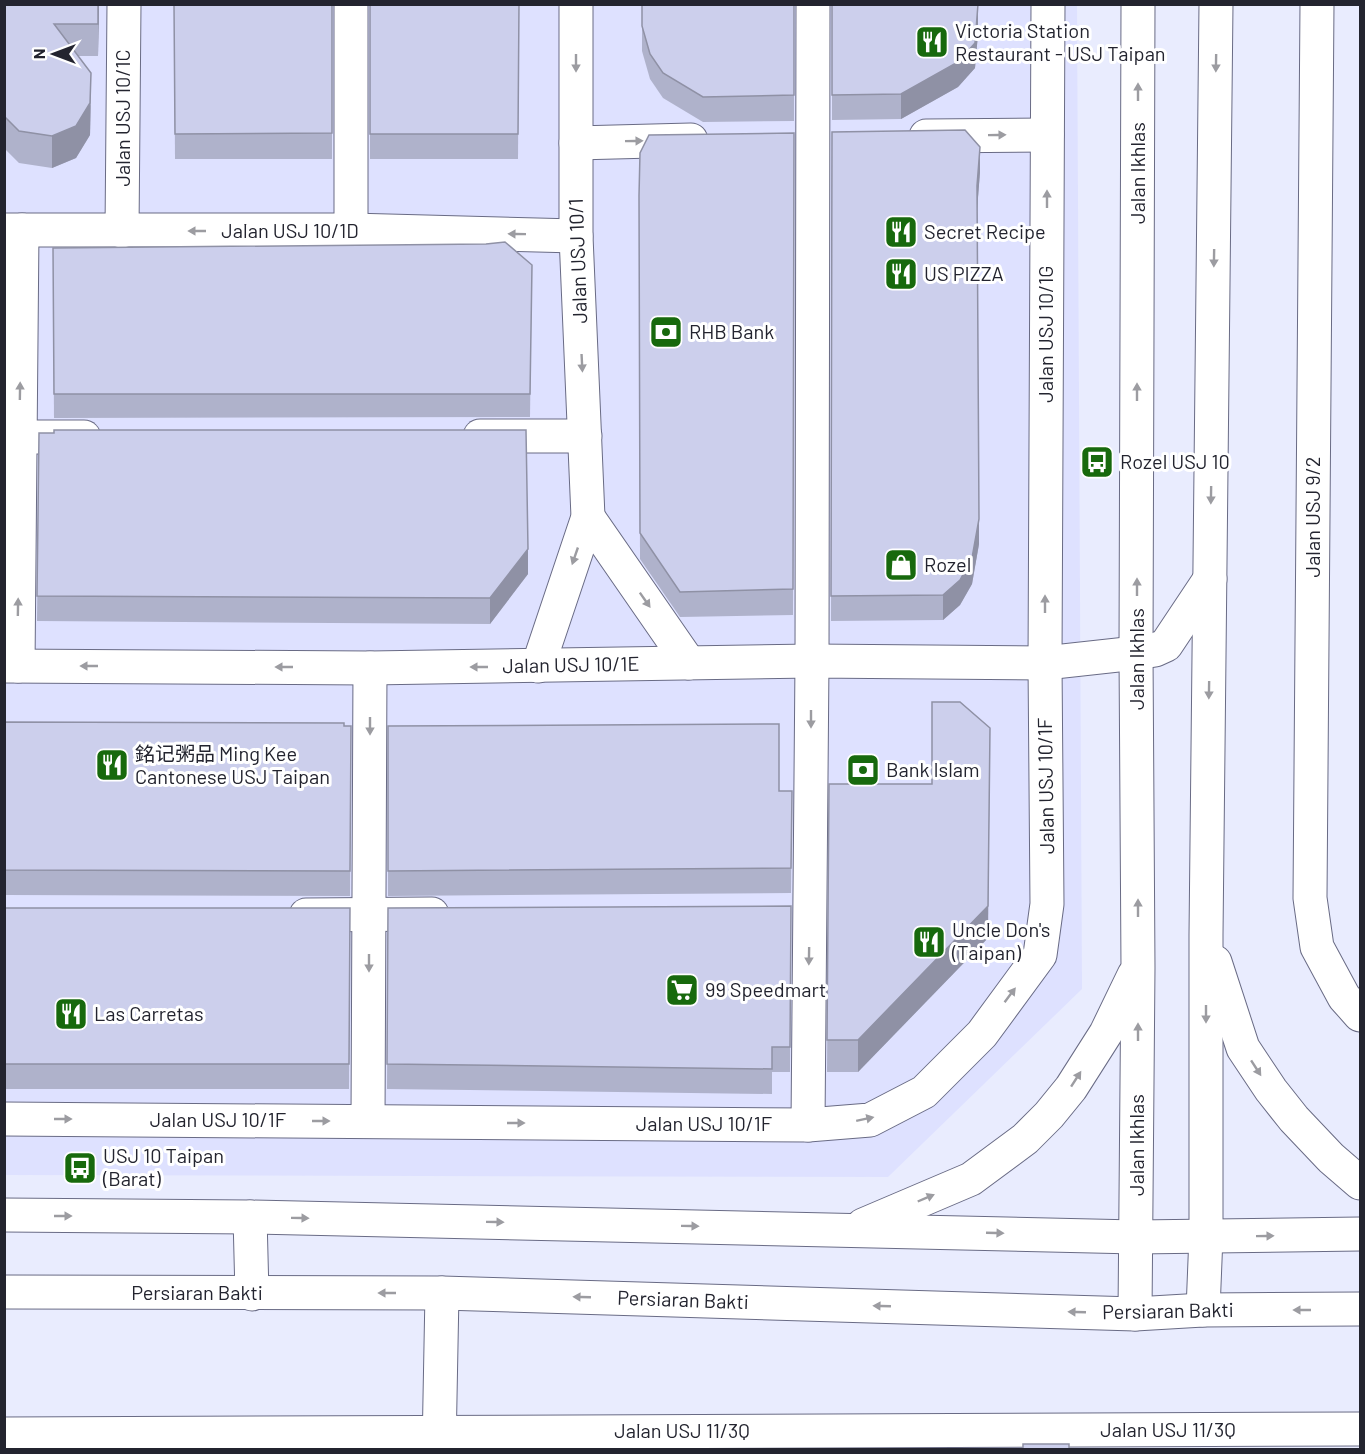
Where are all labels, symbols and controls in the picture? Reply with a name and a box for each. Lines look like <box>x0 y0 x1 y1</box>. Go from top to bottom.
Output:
place label: Victoria Station Restaurant - USJ Taipan <box>955 18 1166 65</box>
north arrow <box>24 24 84 84</box>
restaurant icon: Victoria Station Restaurant - USJ Taipan <box>914 24 950 60</box>
text: N <box>29 49 48 59</box>
street label: Jalan USJ 10/1C <box>110 49 134 187</box>
one-way arrow <box>1211 53 1220 72</box>
one-way arrow <box>571 54 581 73</box>
one-way arrow <box>1133 83 1143 102</box>
street label: Jalan Ikhlas <box>1125 122 1149 224</box>
one-way arrow <box>988 130 1007 140</box>
one-way arrow <box>625 137 644 146</box>
one-way arrow <box>1042 190 1052 209</box>
street label: Jalan USJ 10/1 <box>563 198 591 324</box>
restaurant icon: Secret Recipe <box>883 214 919 250</box>
street label: Jalan USJ 10/1D <box>221 218 359 242</box>
place label: Secret Recipe <box>924 219 1046 243</box>
one-way arrow <box>187 226 206 236</box>
one-way arrow <box>508 230 527 239</box>
one-way arrow <box>1209 248 1218 267</box>
restaurant icon: US PIZZA <box>883 256 919 292</box>
place label: US PIZZA <box>924 261 1004 285</box>
street label: Jalan USJ 10/1G <box>1033 265 1057 403</box>
bank icon: RHB Bank <box>648 314 684 350</box>
place label: RHB Bank <box>689 319 774 343</box>
one-way arrow <box>577 353 586 372</box>
one-way arrow <box>15 382 25 401</box>
one-way arrow <box>1132 383 1142 402</box>
bus stop icon: Rozel USJ 10 <box>1079 444 1115 480</box>
place label: Rozel USJ 10 <box>1120 449 1230 473</box>
street label: Jalan USJ 9/2 <box>1300 457 1324 577</box>
one-way arrow <box>1206 485 1216 504</box>
one-way arrow <box>569 547 579 565</box>
shop icon: Rozel <box>883 547 919 583</box>
place label: Rozel <box>924 552 971 576</box>
one-way arrow <box>1132 578 1142 597</box>
one-way arrow <box>639 592 650 608</box>
one-way arrow <box>1040 595 1050 614</box>
one-way arrow <box>13 598 23 617</box>
street label: Jalan Ikhlas <box>1124 608 1148 710</box>
street label: Jalan USJ 10/1E <box>502 651 640 677</box>
one-way arrow <box>80 661 99 671</box>
one-way arrow <box>275 662 294 672</box>
one-way arrow <box>470 662 489 672</box>
one-way arrow <box>1204 680 1214 699</box>
one-way arrow <box>806 710 816 729</box>
one-way arrow <box>365 717 375 736</box>
street label: Jalan USJ 10/1F <box>1032 718 1058 854</box>
place label: 銘记粥品 Ming Kee Cantonese USJ Taipan <box>135 741 330 788</box>
restaurant icon: 銘记粥品 Ming Kee Cantonese USJ Taipan <box>94 747 130 783</box>
bank icon: Bank Islam <box>845 752 881 788</box>
place label: Bank Islam <box>886 757 980 781</box>
one-way arrow <box>1133 899 1143 918</box>
place label: Uncle Don's (Taipan) <box>951 917 1050 964</box>
restaurant icon: Uncle Don's (Taipan) <box>911 924 947 960</box>
one-way arrow <box>804 947 814 966</box>
one-way arrow <box>364 954 374 973</box>
supermarket icon: 99 Speedmart <box>664 972 700 1008</box>
place label: 99 Speedmart <box>705 977 826 1001</box>
one-way arrow <box>1004 988 1016 1003</box>
restaurant icon: Las Carretas <box>53 996 89 1032</box>
place label: Las Carretas <box>94 1001 204 1025</box>
one-way arrow <box>1201 1005 1211 1024</box>
one-way arrow <box>1133 1022 1143 1041</box>
one-way arrow <box>1250 1060 1261 1076</box>
one-way arrow <box>1070 1071 1081 1087</box>
street label: Jalan Ikhlas <box>1124 1094 1148 1196</box>
street label: Jalan USJ 10/1F <box>150 1107 286 1131</box>
street label: Jalan USJ 10/1F <box>636 1111 772 1135</box>
one-way arrow <box>53 1114 72 1124</box>
one-way arrow <box>856 1114 875 1123</box>
one-way arrow <box>311 1116 330 1126</box>
one-way arrow <box>506 1118 525 1128</box>
place label: USJ 10 Taipan (Barat) <box>102 1143 224 1190</box>
bus stop icon: USJ 10 Taipan (Barat) <box>62 1150 98 1186</box>
one-way arrow <box>917 1193 935 1203</box>
one-way arrow <box>53 1211 72 1221</box>
one-way arrow <box>290 1214 309 1223</box>
one-way arrow <box>485 1218 504 1227</box>
one-way arrow <box>680 1222 699 1231</box>
one-way arrow <box>986 1229 1005 1238</box>
one-way arrow <box>1255 1231 1274 1240</box>
street label: Persiaran Bakti <box>131 1280 263 1304</box>
street label: Persiaran Bakti <box>617 1285 749 1313</box>
one-way arrow <box>377 1288 396 1298</box>
one-way arrow <box>572 1292 591 1302</box>
street label: Persiaran Bakti <box>1102 1297 1234 1323</box>
one-way arrow <box>872 1302 891 1311</box>
one-way arrow <box>1293 1305 1312 1315</box>
one-way arrow <box>1067 1307 1086 1317</box>
street label: Jalan USJ 11/3Q <box>1100 1417 1236 1441</box>
street label: Jalan USJ 11/3Q <box>614 1418 750 1442</box>

